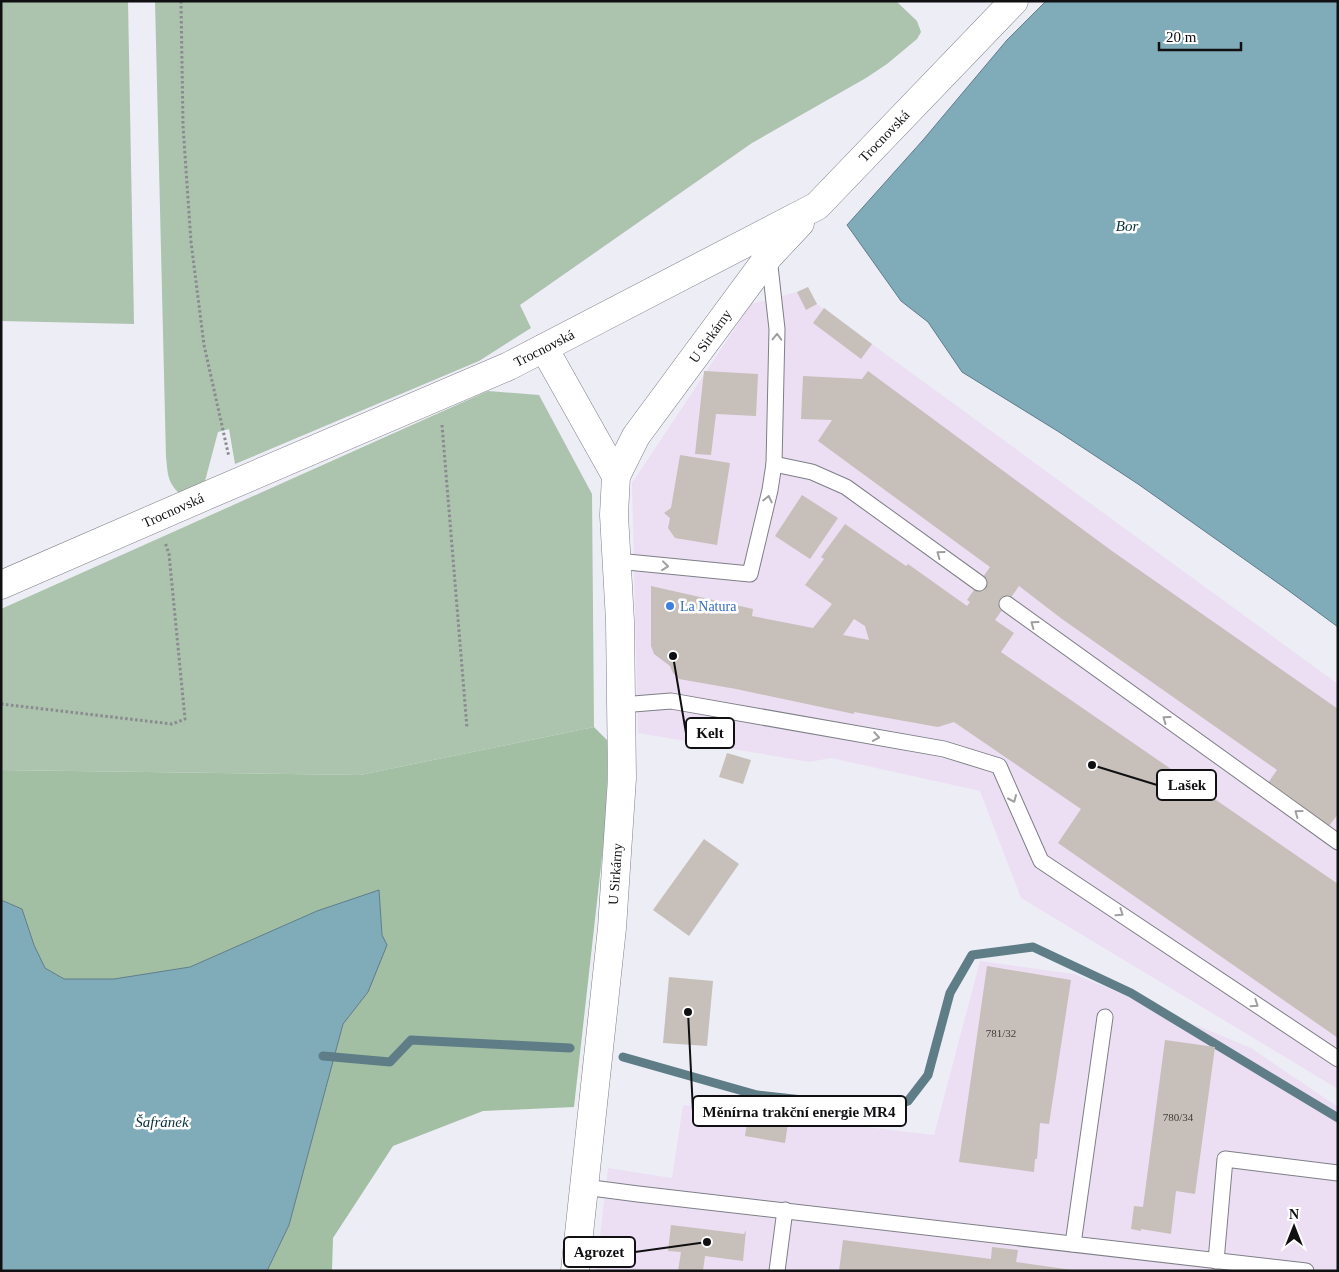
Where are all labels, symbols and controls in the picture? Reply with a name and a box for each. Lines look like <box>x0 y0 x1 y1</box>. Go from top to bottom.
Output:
scale bar <box>1159 20 1242 52</box>
text: 20 m <box>1166 29 1197 45</box>
street label: Trocnovská <box>856 107 913 165</box>
water label: Bor <box>1116 218 1138 234</box>
street label: U Sirkárny <box>686 307 735 366</box>
street label: Trocnovská <box>512 327 578 370</box>
one-way arrow <box>772 332 782 340</box>
street label: Trocnovská <box>140 490 207 531</box>
one-way arrow <box>762 494 773 503</box>
one-way arrow <box>937 552 946 560</box>
one-way arrow <box>662 561 670 572</box>
place label: La Natura <box>680 599 737 614</box>
marker: La Natura <box>664 600 676 612</box>
one-way arrow <box>1031 621 1040 629</box>
one-way arrow <box>1163 716 1172 724</box>
callout: Kelt <box>686 718 734 748</box>
text: Kelt <box>696 725 724 741</box>
one-way arrow <box>872 732 880 742</box>
callout: Lašek <box>1157 770 1216 800</box>
text: Lašek <box>1168 777 1207 793</box>
one-way arrow <box>1007 794 1018 803</box>
one-way arrow <box>1294 810 1304 819</box>
street label: U Sirkárny <box>606 843 625 905</box>
one-way arrow <box>1115 907 1124 917</box>
one-way arrow <box>1250 997 1259 1007</box>
house number: 781/32 <box>986 1027 1016 1039</box>
callout: Měnírna trakční energie MR4 <box>693 1096 906 1126</box>
text: Měnírna trakční energie MR4 <box>703 1104 896 1120</box>
house number: 780/34 <box>1163 1111 1194 1123</box>
water label: Šafránek <box>135 1114 189 1130</box>
north arrow <box>1269 1202 1319 1252</box>
text: N <box>1289 1207 1299 1222</box>
callout: Agrozet <box>564 1237 635 1267</box>
text: Agrozet <box>574 1244 624 1260</box>

